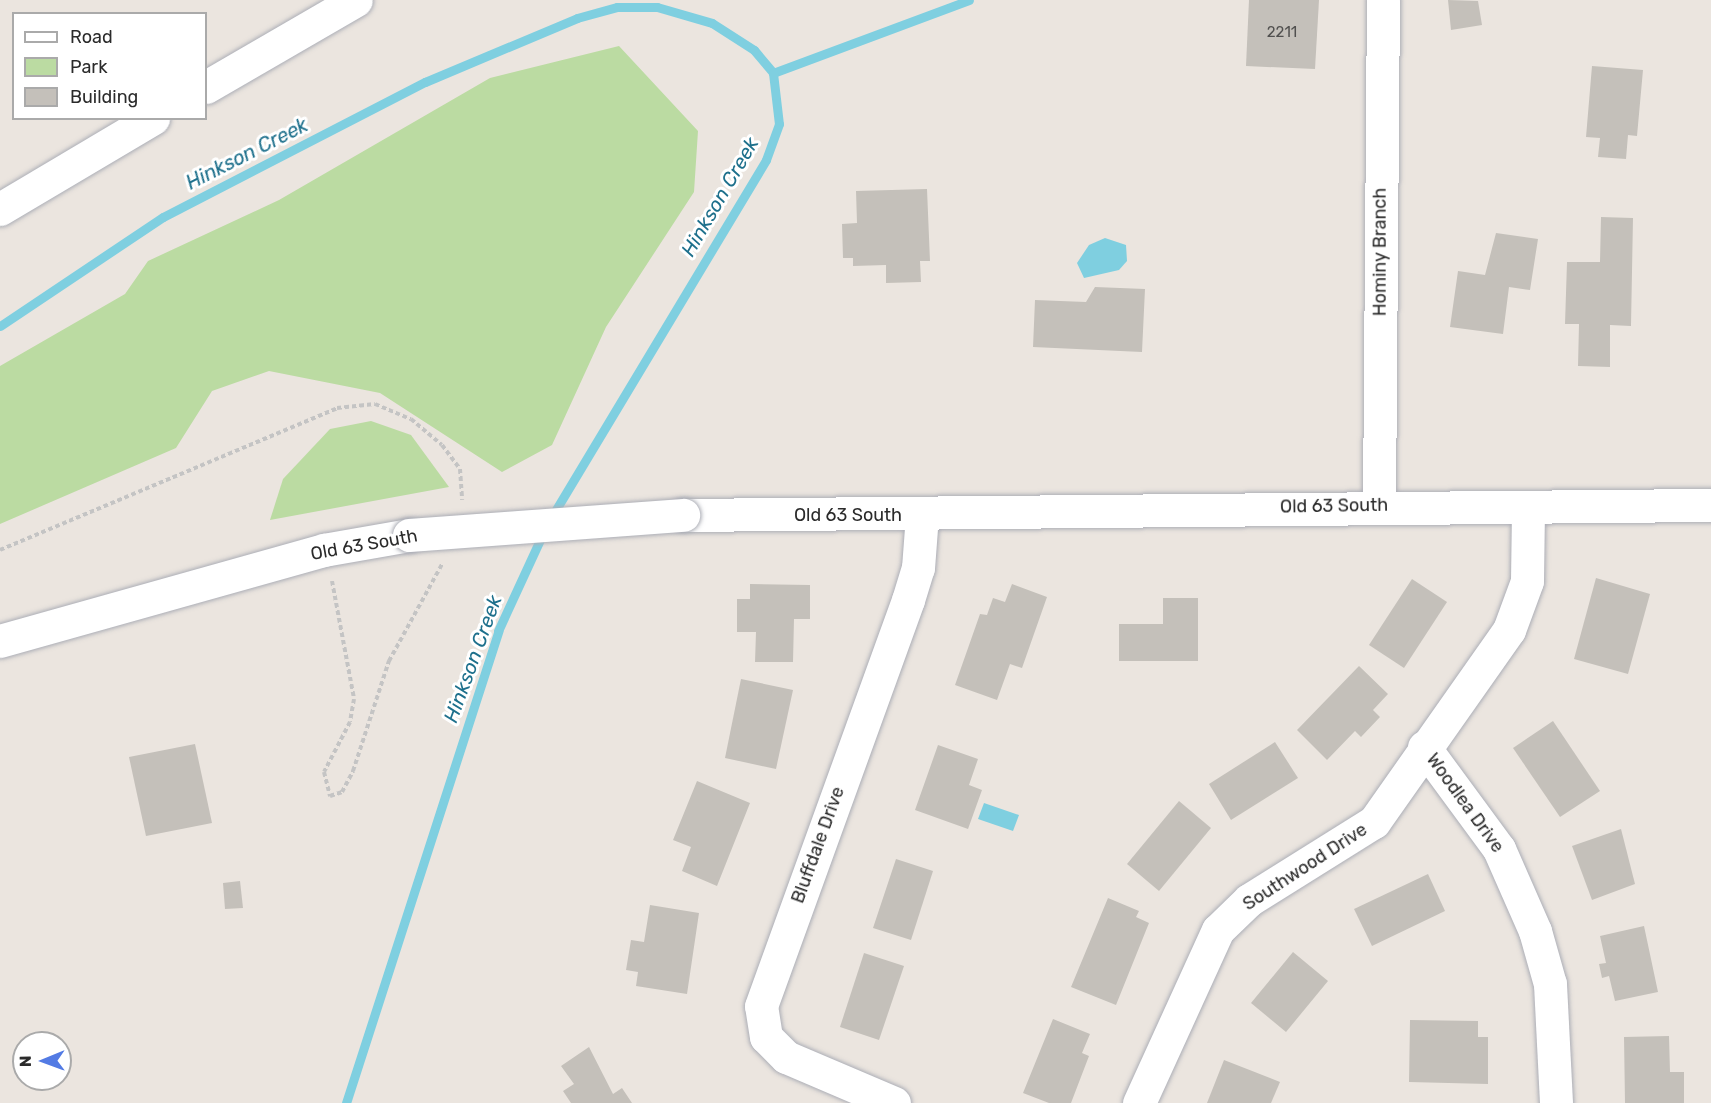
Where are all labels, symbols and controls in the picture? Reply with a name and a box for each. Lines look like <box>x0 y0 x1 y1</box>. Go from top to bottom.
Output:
legend <box>12 12 207 120</box>
house number: 2211 <box>1267 24 1297 42</box>
text: Road <box>70 26 113 48</box>
text: Park <box>70 56 107 78</box>
text: Building <box>70 86 138 108</box>
water label: Hinkson Creek <box>182 113 312 195</box>
water label: Hinkson Creek <box>676 133 764 261</box>
street label: Hominy Branch <box>1369 188 1391 316</box>
street label: Old 63 South <box>1280 494 1388 518</box>
street label: Old 63 South <box>794 504 902 526</box>
street label: Old 63 South <box>309 525 419 565</box>
water label: Hinkson Creek <box>439 592 507 726</box>
street label: Woodlea Drive <box>1422 749 1508 857</box>
street label: Bluffdale Drive <box>787 784 849 906</box>
street label: Southwood Drive <box>1239 819 1371 915</box>
north arrow <box>12 1031 72 1091</box>
text: N <box>16 1055 35 1067</box>

